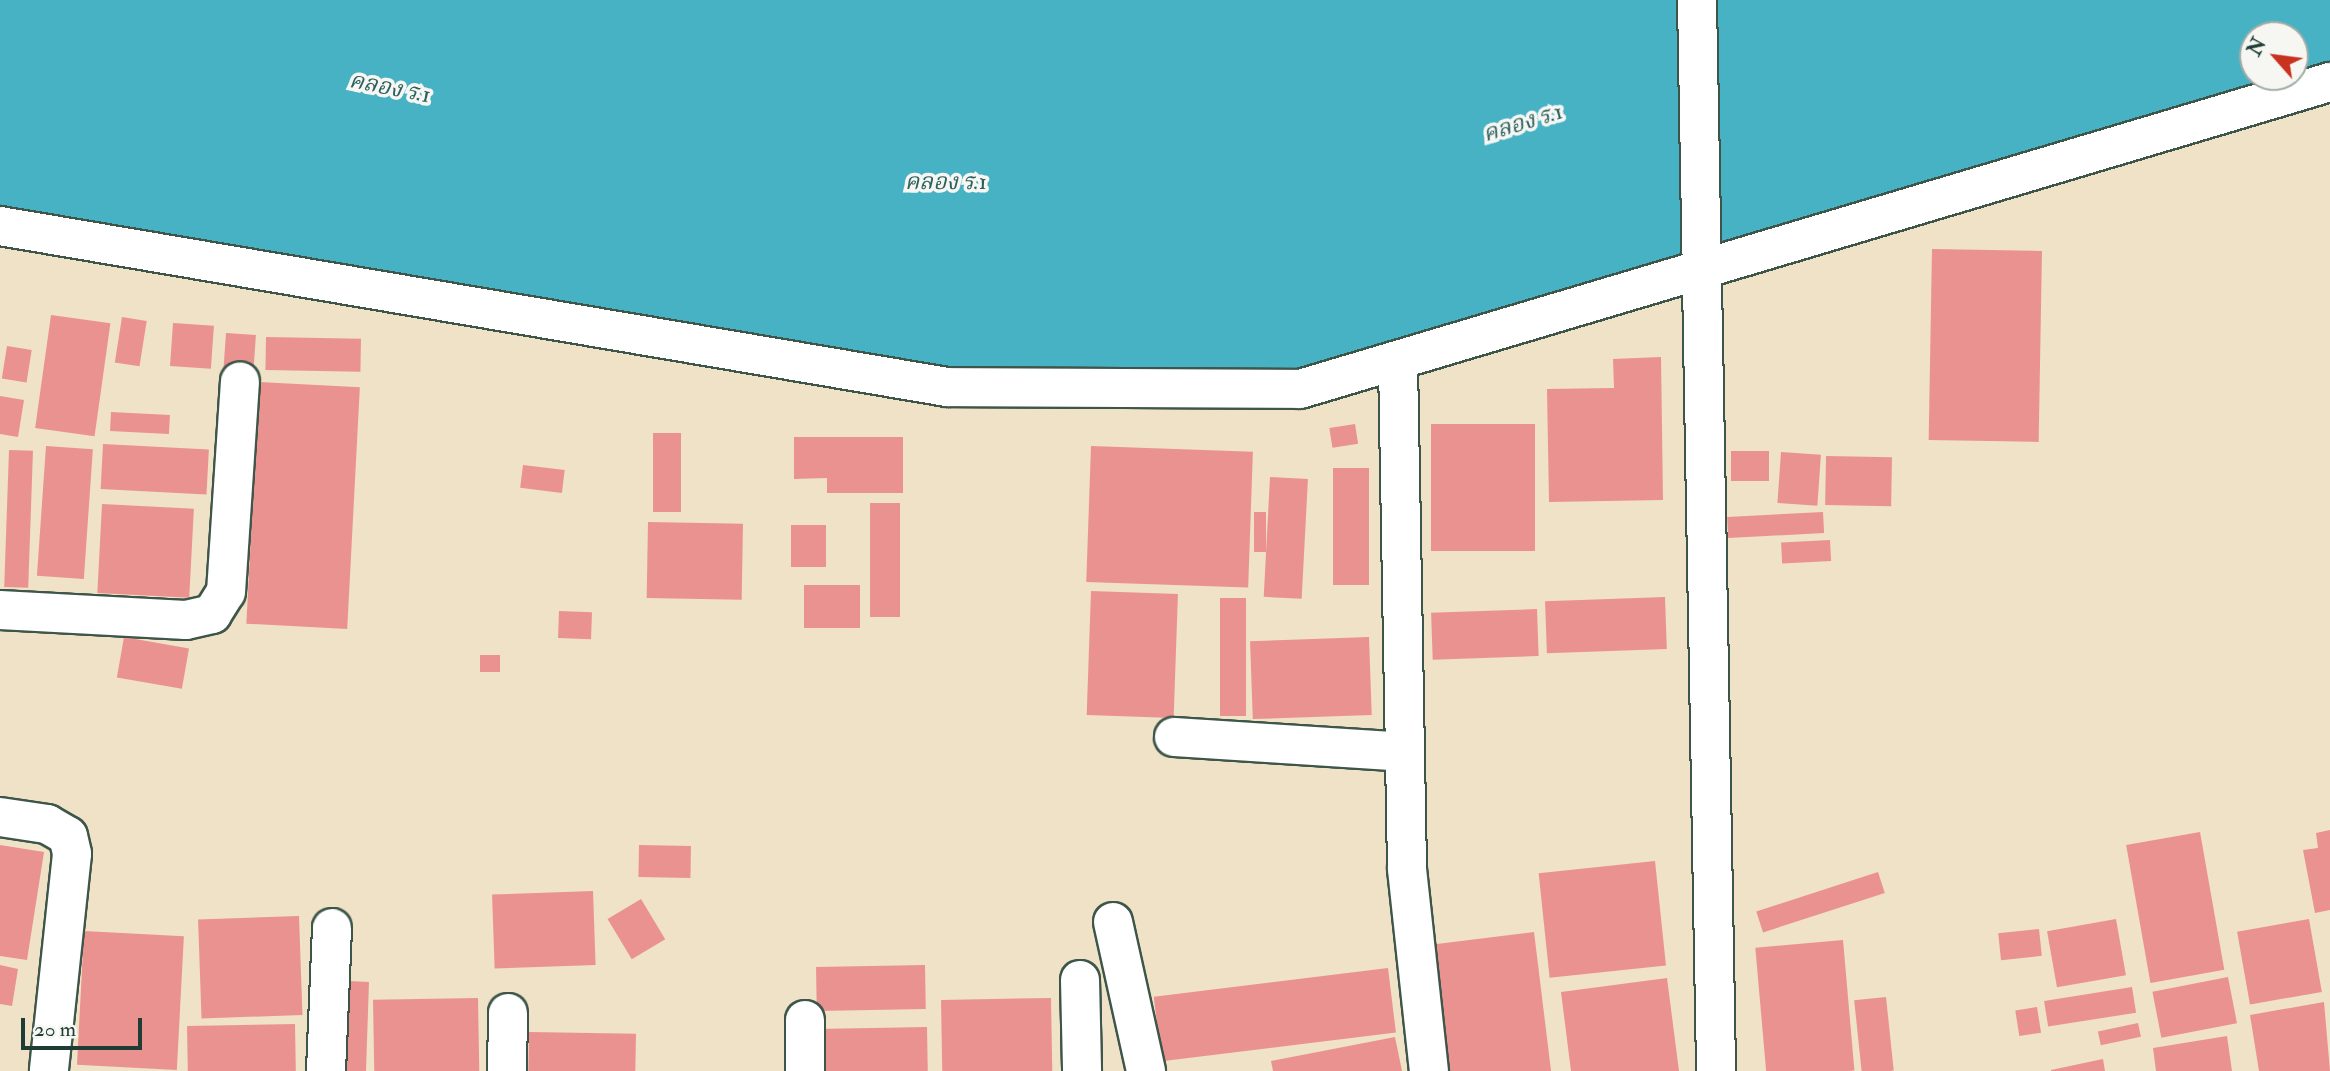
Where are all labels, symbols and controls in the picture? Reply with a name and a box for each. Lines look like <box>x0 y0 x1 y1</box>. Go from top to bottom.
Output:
north arrow <box>2239 21 2309 91</box>
text: N <box>2243 34 2272 60</box>
water label: คลอง ร.1 <box>347 67 433 109</box>
water label: คลอง ร.1 <box>1480 98 1566 148</box>
water label: คลอง ร.1 <box>905 168 987 196</box>
scale bar <box>24 1004 145 1048</box>
text: 20 m <box>34 1016 76 1043</box>

